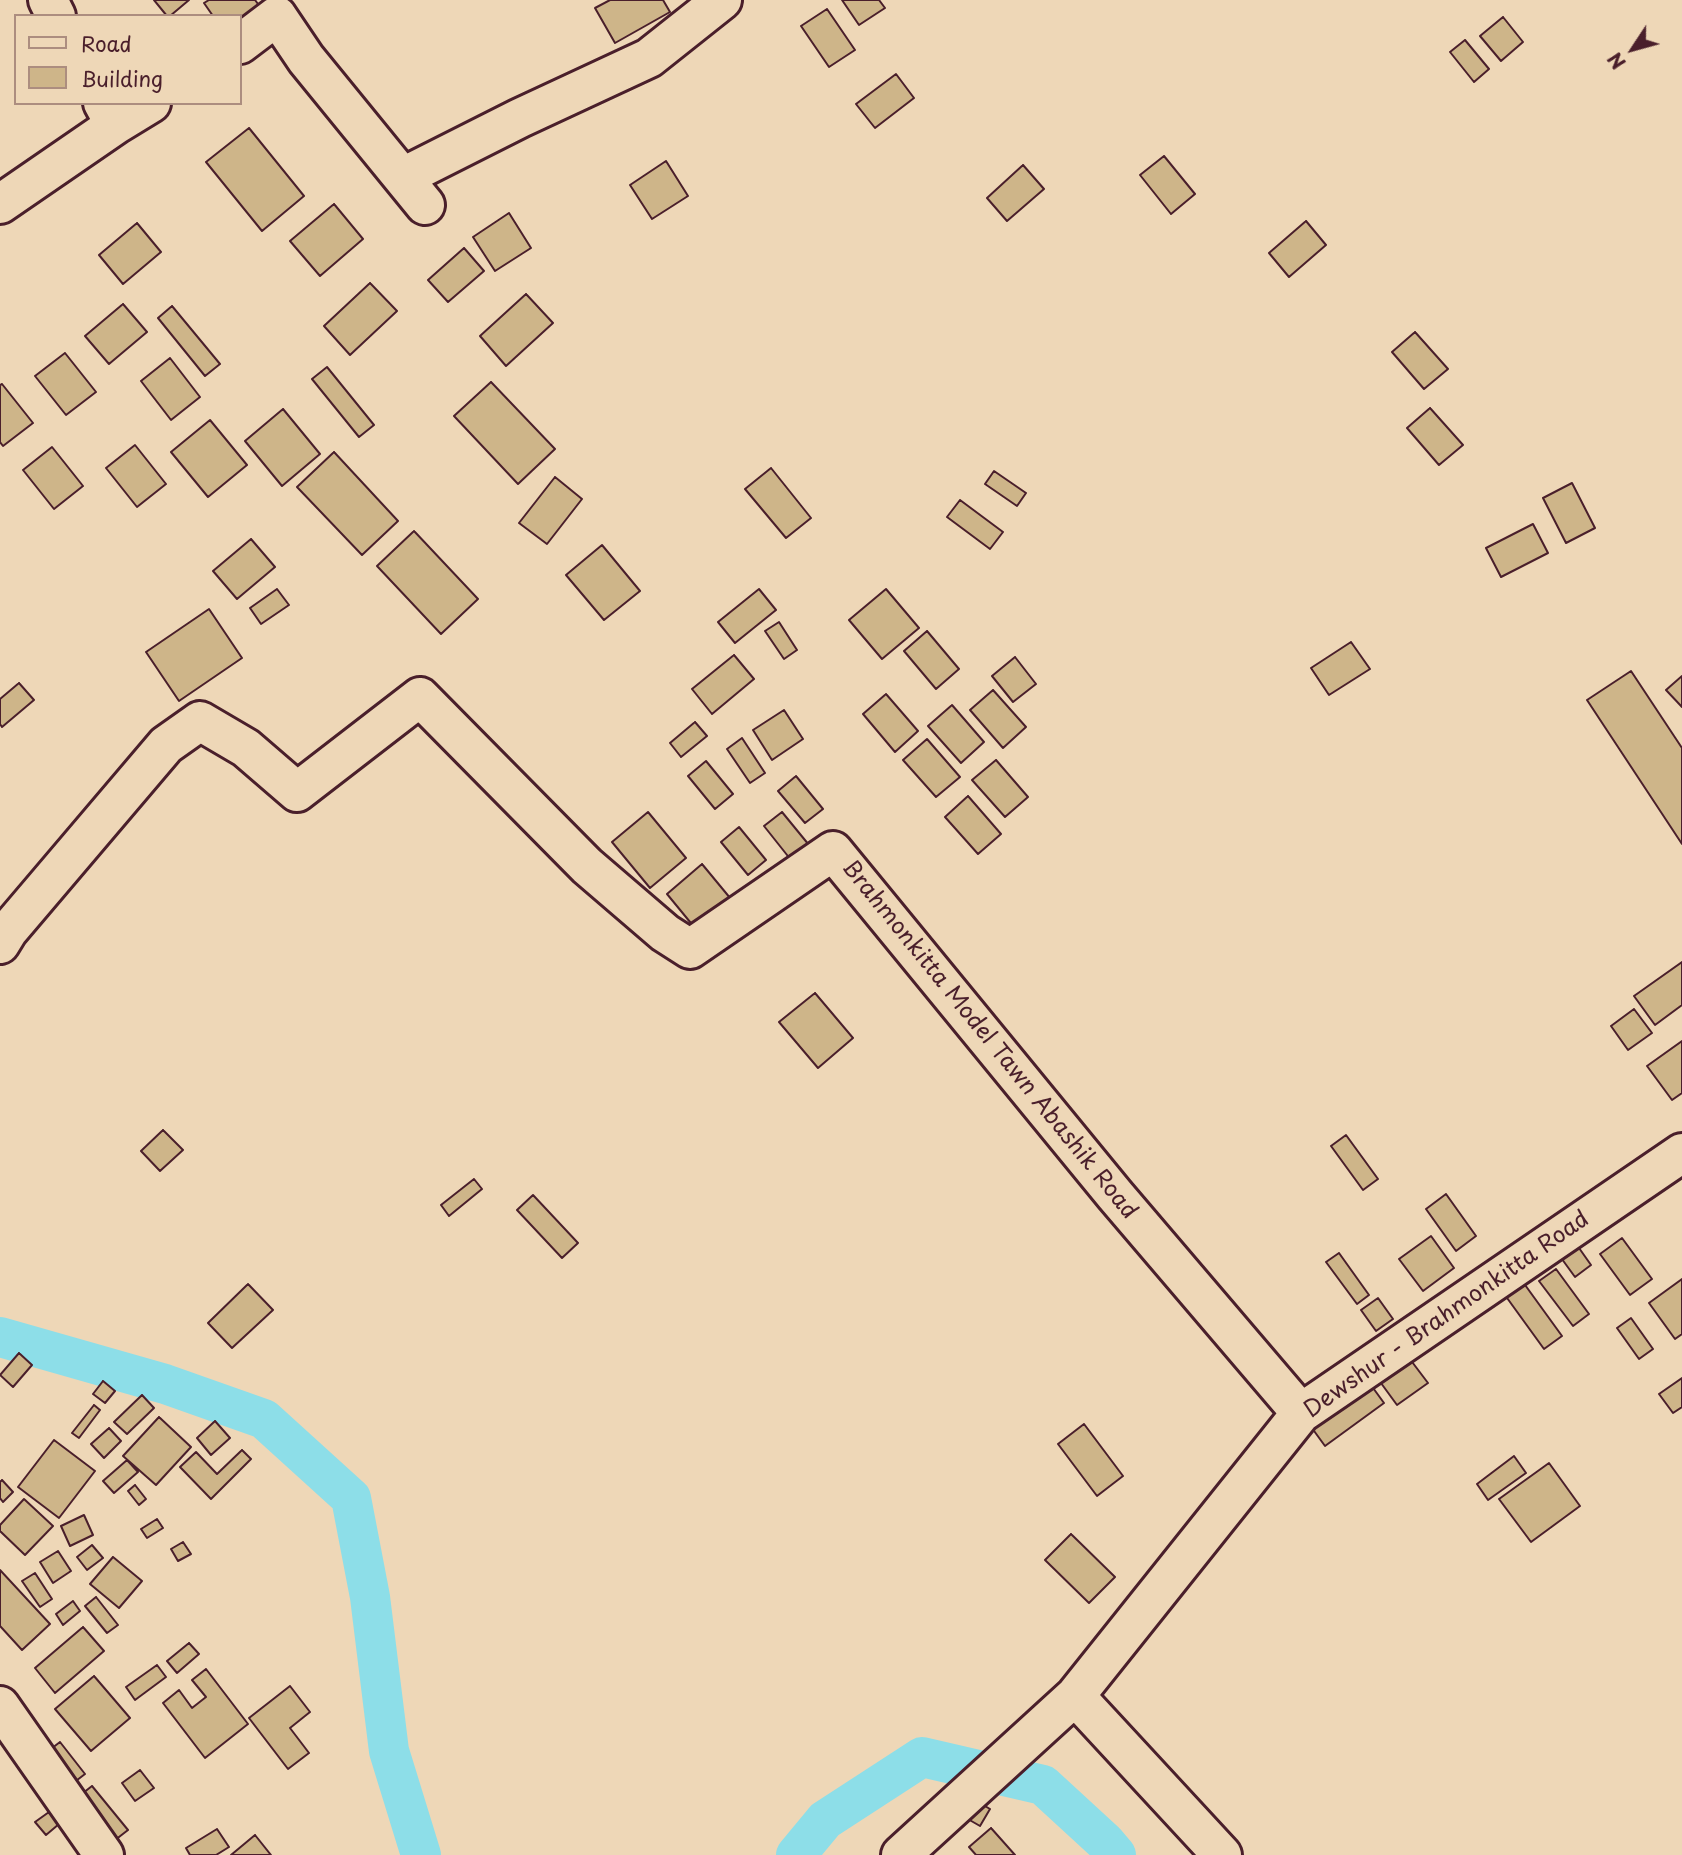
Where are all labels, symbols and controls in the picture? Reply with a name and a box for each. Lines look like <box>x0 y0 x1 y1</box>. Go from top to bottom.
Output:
legend <box>14 14 242 105</box>
north arrow <box>1598 14 1668 84</box>
text: Road <box>81 27 132 59</box>
text: N <box>1600 47 1632 76</box>
text: Building <box>81 62 163 94</box>
street label: Brahmonkitta Model Tawn Abashik Road <box>835 855 1143 1225</box>
street label: Dewshur - Brahmonkitta Road <box>1299 1206 1595 1424</box>

